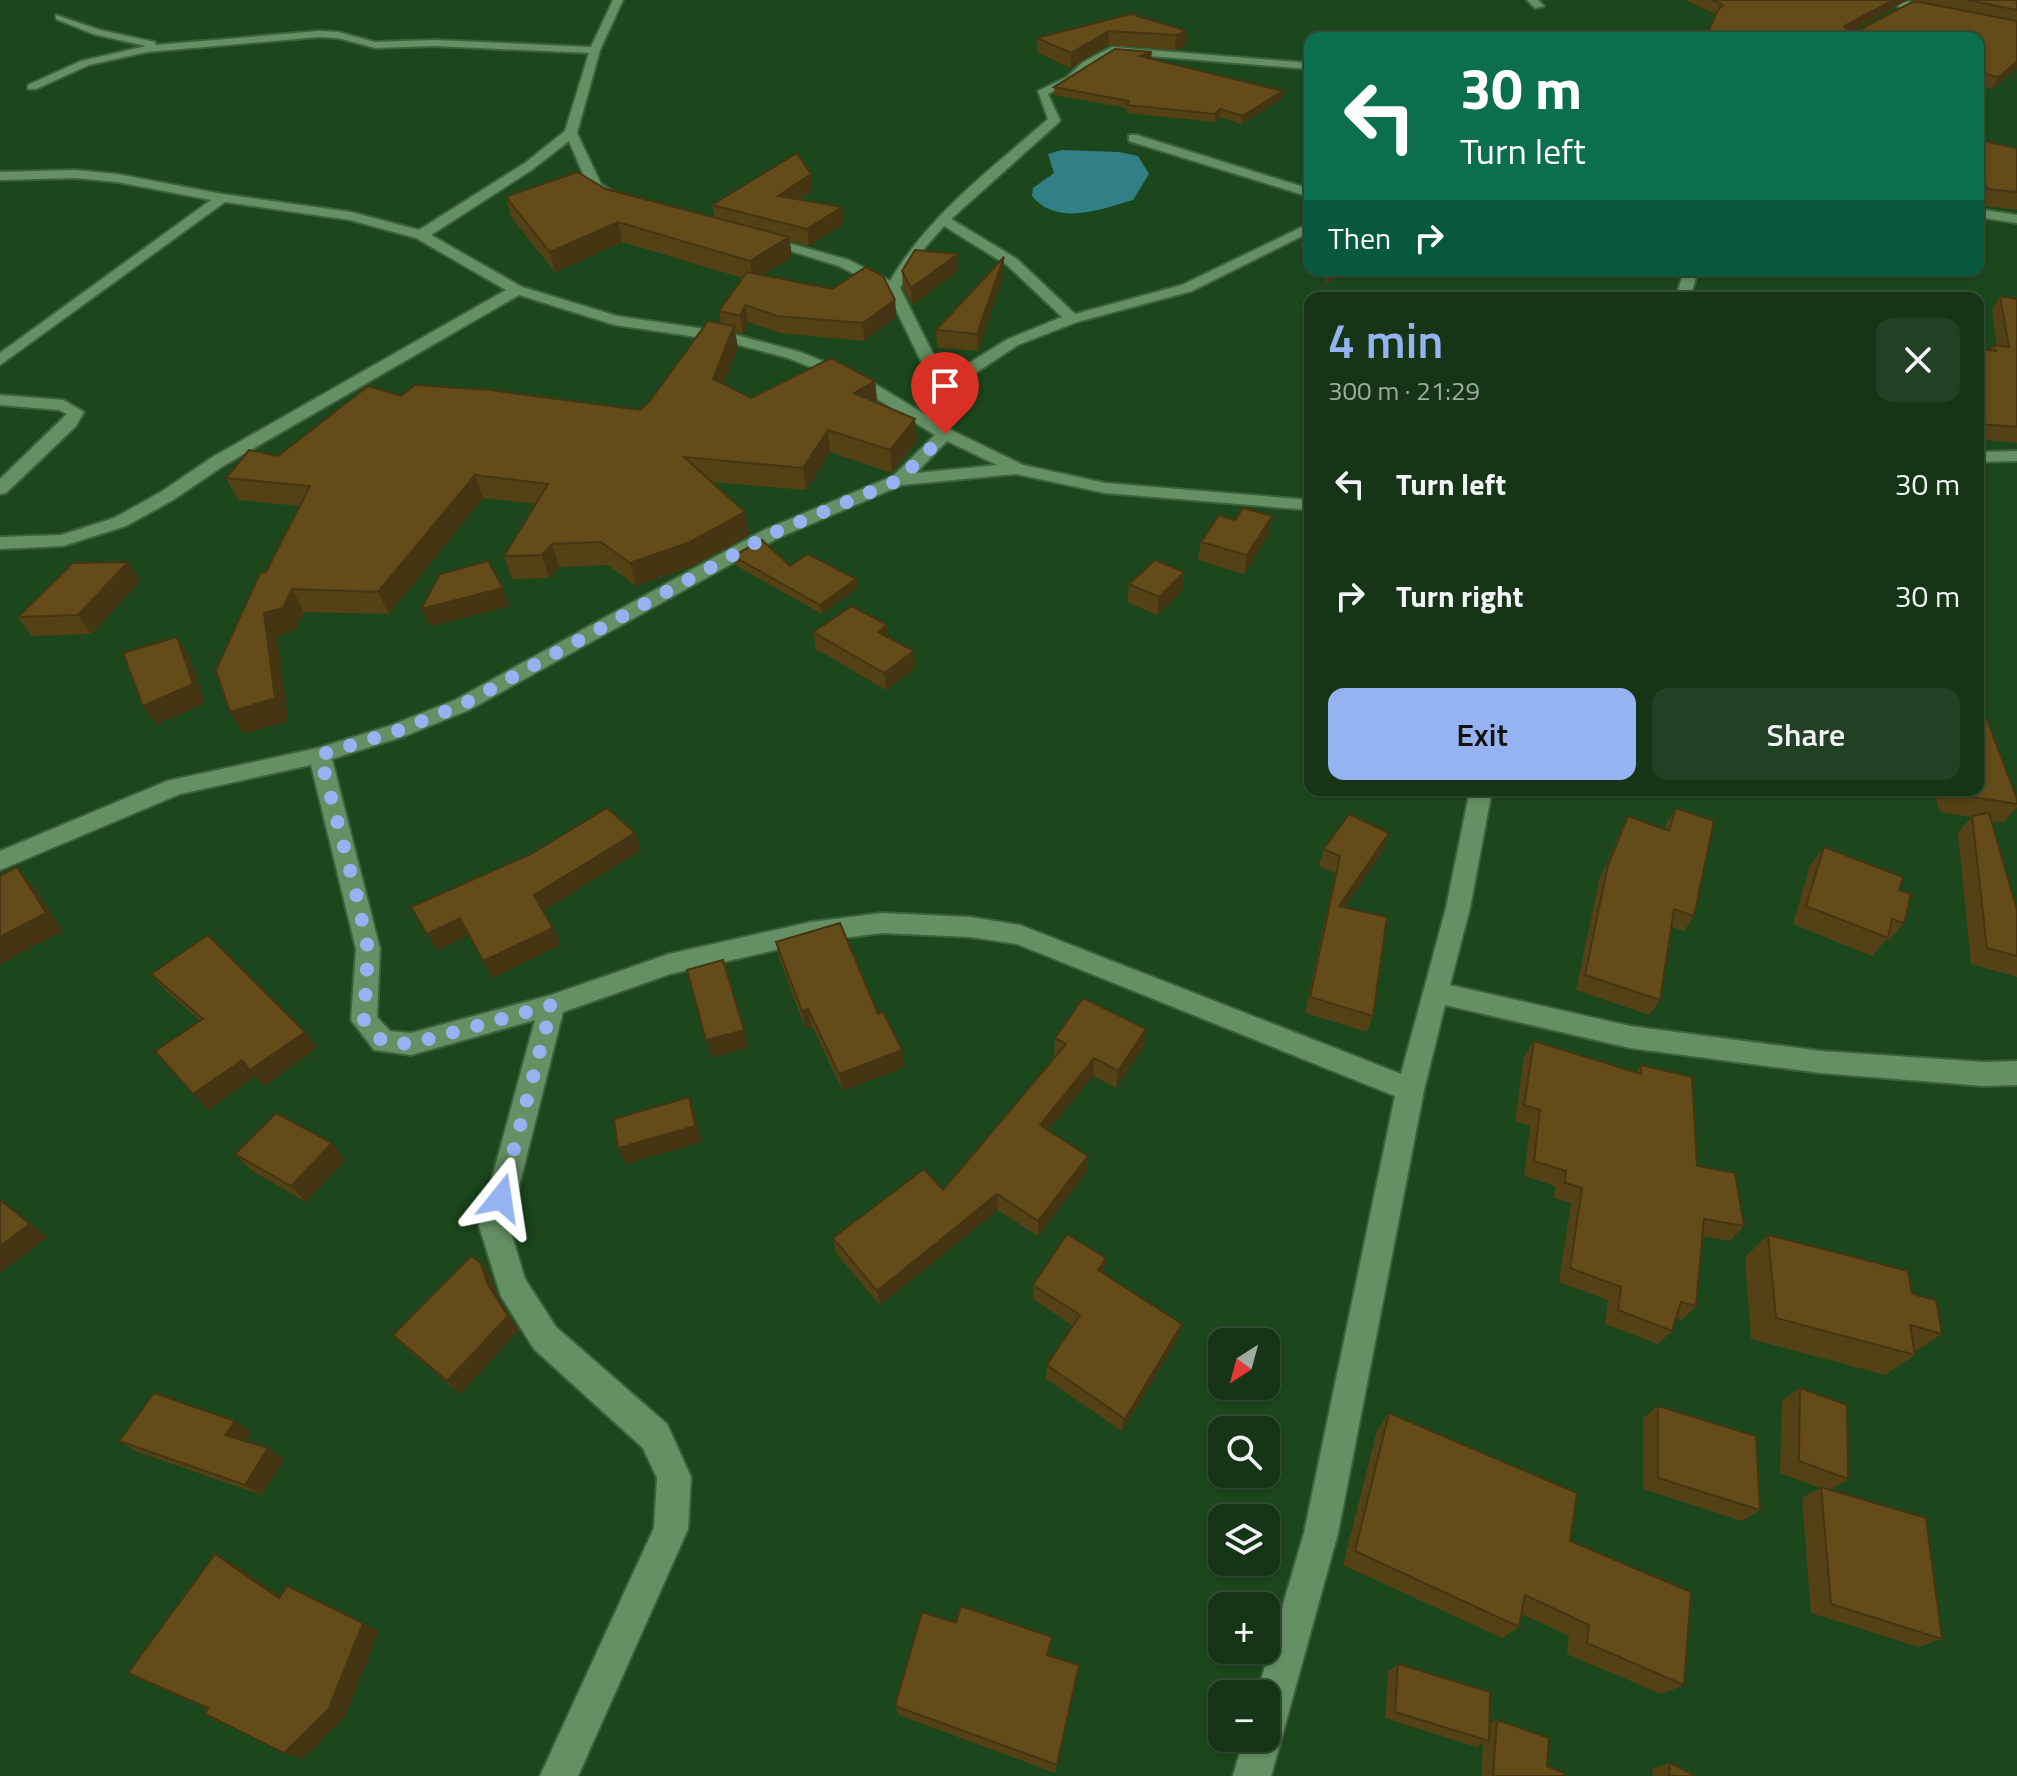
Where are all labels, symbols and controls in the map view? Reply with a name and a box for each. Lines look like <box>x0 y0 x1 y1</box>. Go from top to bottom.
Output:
text: 30 m <box>1460 46 1582 131</box>
icon: left <box>1328 64 1432 168</box>
text: Turn left <box>1460 123 1586 178</box>
text: Then <box>1328 215 1391 261</box>
icon: right <box>1407 216 1451 260</box>
text: 4 min <box>1328 304 1443 377</box>
button: close <box>1876 318 1960 402</box>
pin <box>911 352 979 434</box>
icon: arrive <box>923 364 967 408</box>
text: 300 m · 21:29 <box>1328 371 1480 410</box>
text: Turn left <box>1396 461 1506 507</box>
text: 30 m <box>1895 461 1960 507</box>
icon: left <box>1328 462 1372 506</box>
text: Turn right <box>1396 573 1524 619</box>
text: 30 m <box>1895 573 1960 619</box>
icon: right <box>1328 574 1372 618</box>
button: Exit <box>1328 688 1636 780</box>
button: Share <box>1652 688 1960 780</box>
position arrow <box>459 1156 543 1240</box>
north arrow <box>1208 1328 1280 1400</box>
map controls <box>1208 1328 1280 1752</box>
button: search <box>1208 1416 1280 1488</box>
button: layers <box>1208 1504 1280 1576</box>
button: + <box>1208 1592 1280 1664</box>
button: − <box>1208 1680 1280 1752</box>

